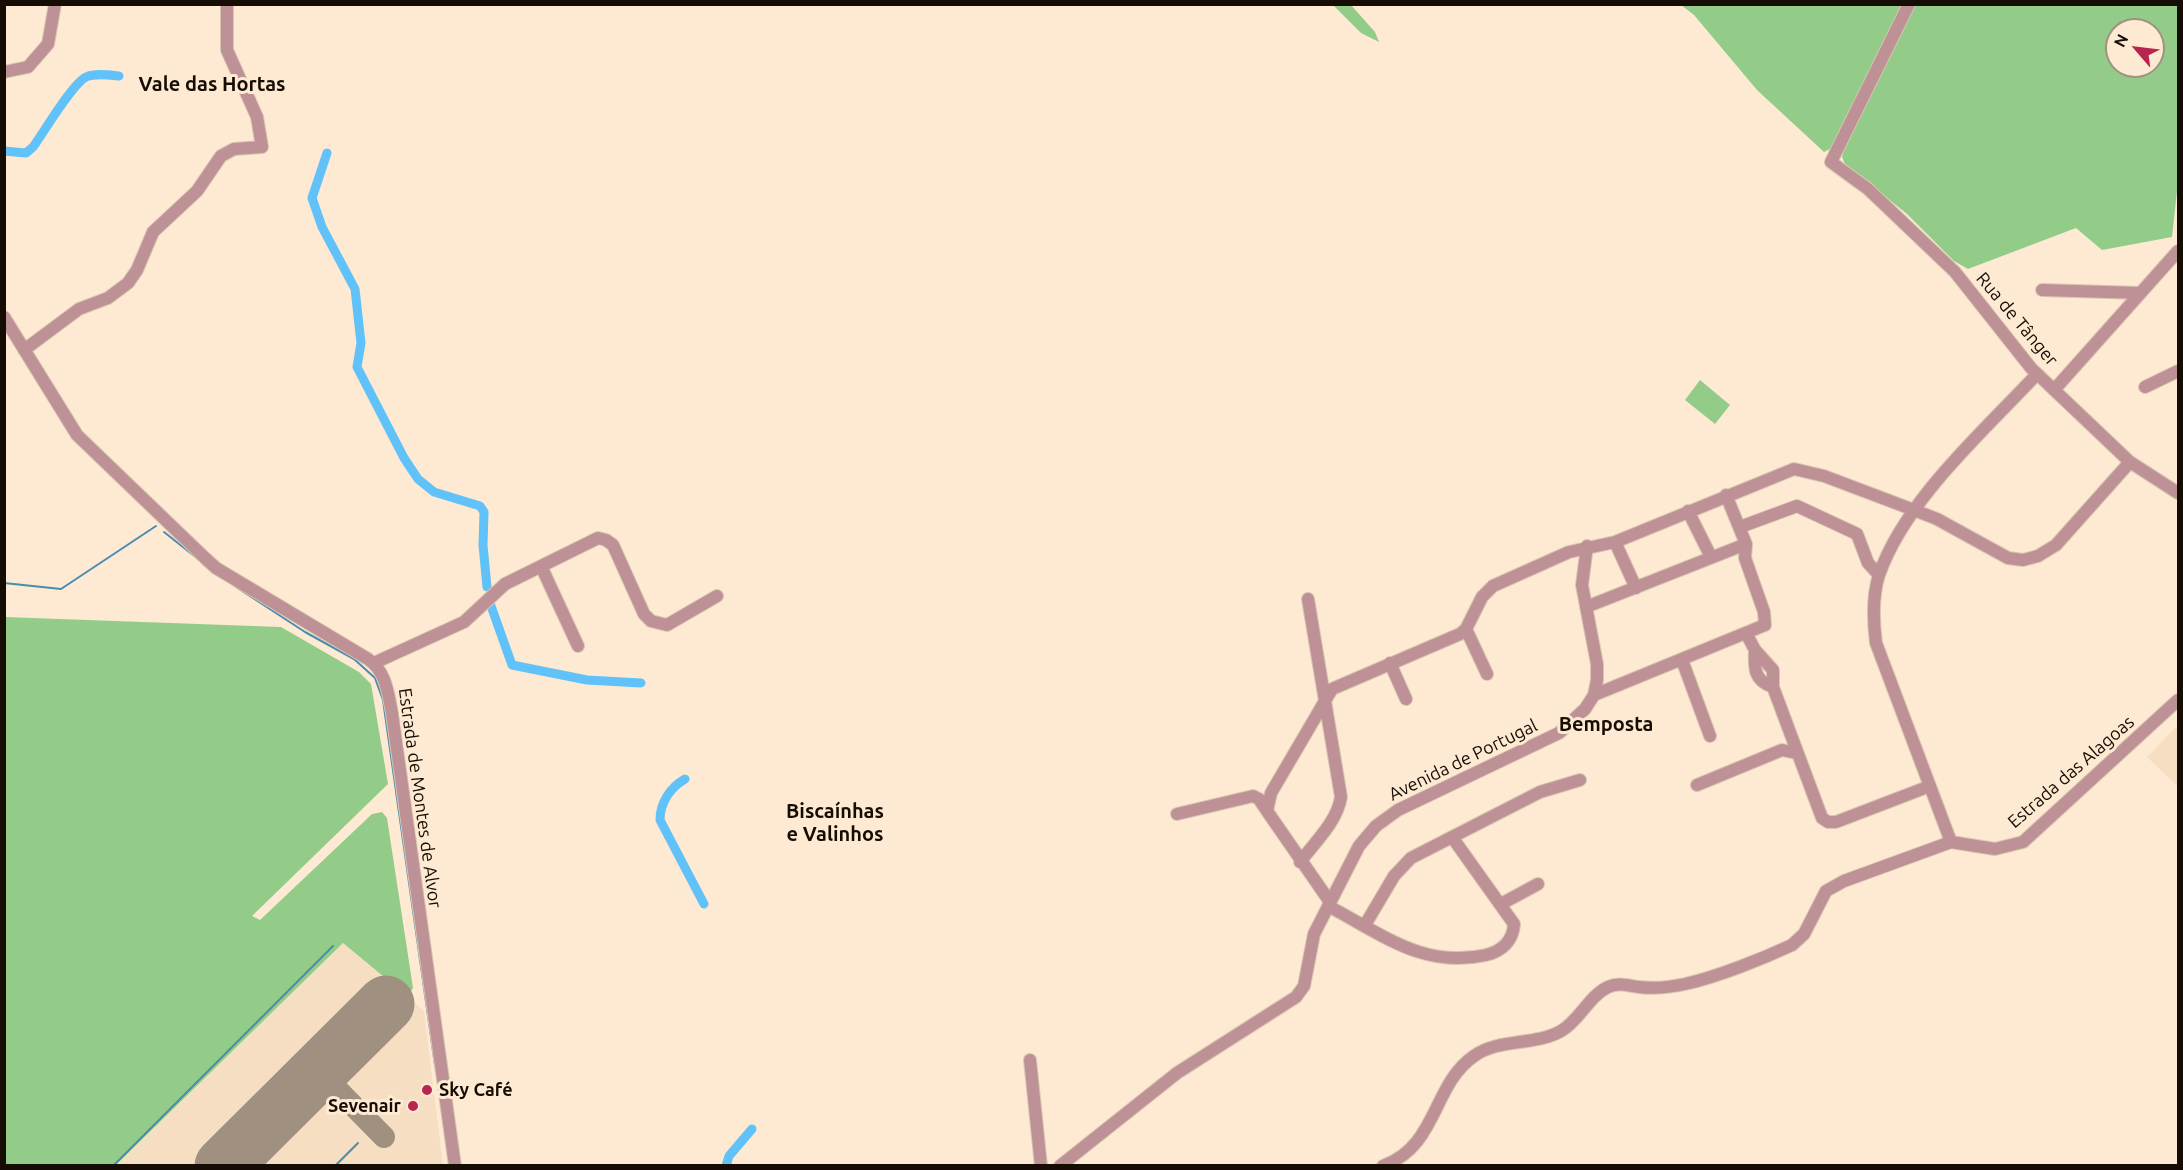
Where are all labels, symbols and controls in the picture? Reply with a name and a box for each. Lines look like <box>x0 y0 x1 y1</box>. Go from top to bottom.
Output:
north arrow <box>2105 18 2165 78</box>
text: N <box>2110 31 2132 50</box>
district label: Vale das Hortas <box>139 72 285 96</box>
street label: Rua de Tânger <box>1972 268 2062 370</box>
street label: Estrada de Montes de Alvor <box>394 687 446 909</box>
street label: Estrada das Alagoas <box>2003 711 2139 833</box>
district label: Bemposta <box>1559 712 1653 736</box>
street label: Avenida de Portugal <box>1385 715 1541 805</box>
district label: Biscaínhas e Valinhos <box>786 799 884 846</box>
place label: Sky Café <box>439 1079 513 1101</box>
marker: Sky Café <box>420 1083 434 1097</box>
place label: Sevenair <box>328 1095 401 1117</box>
marker: Sevenair <box>406 1099 420 1113</box>

